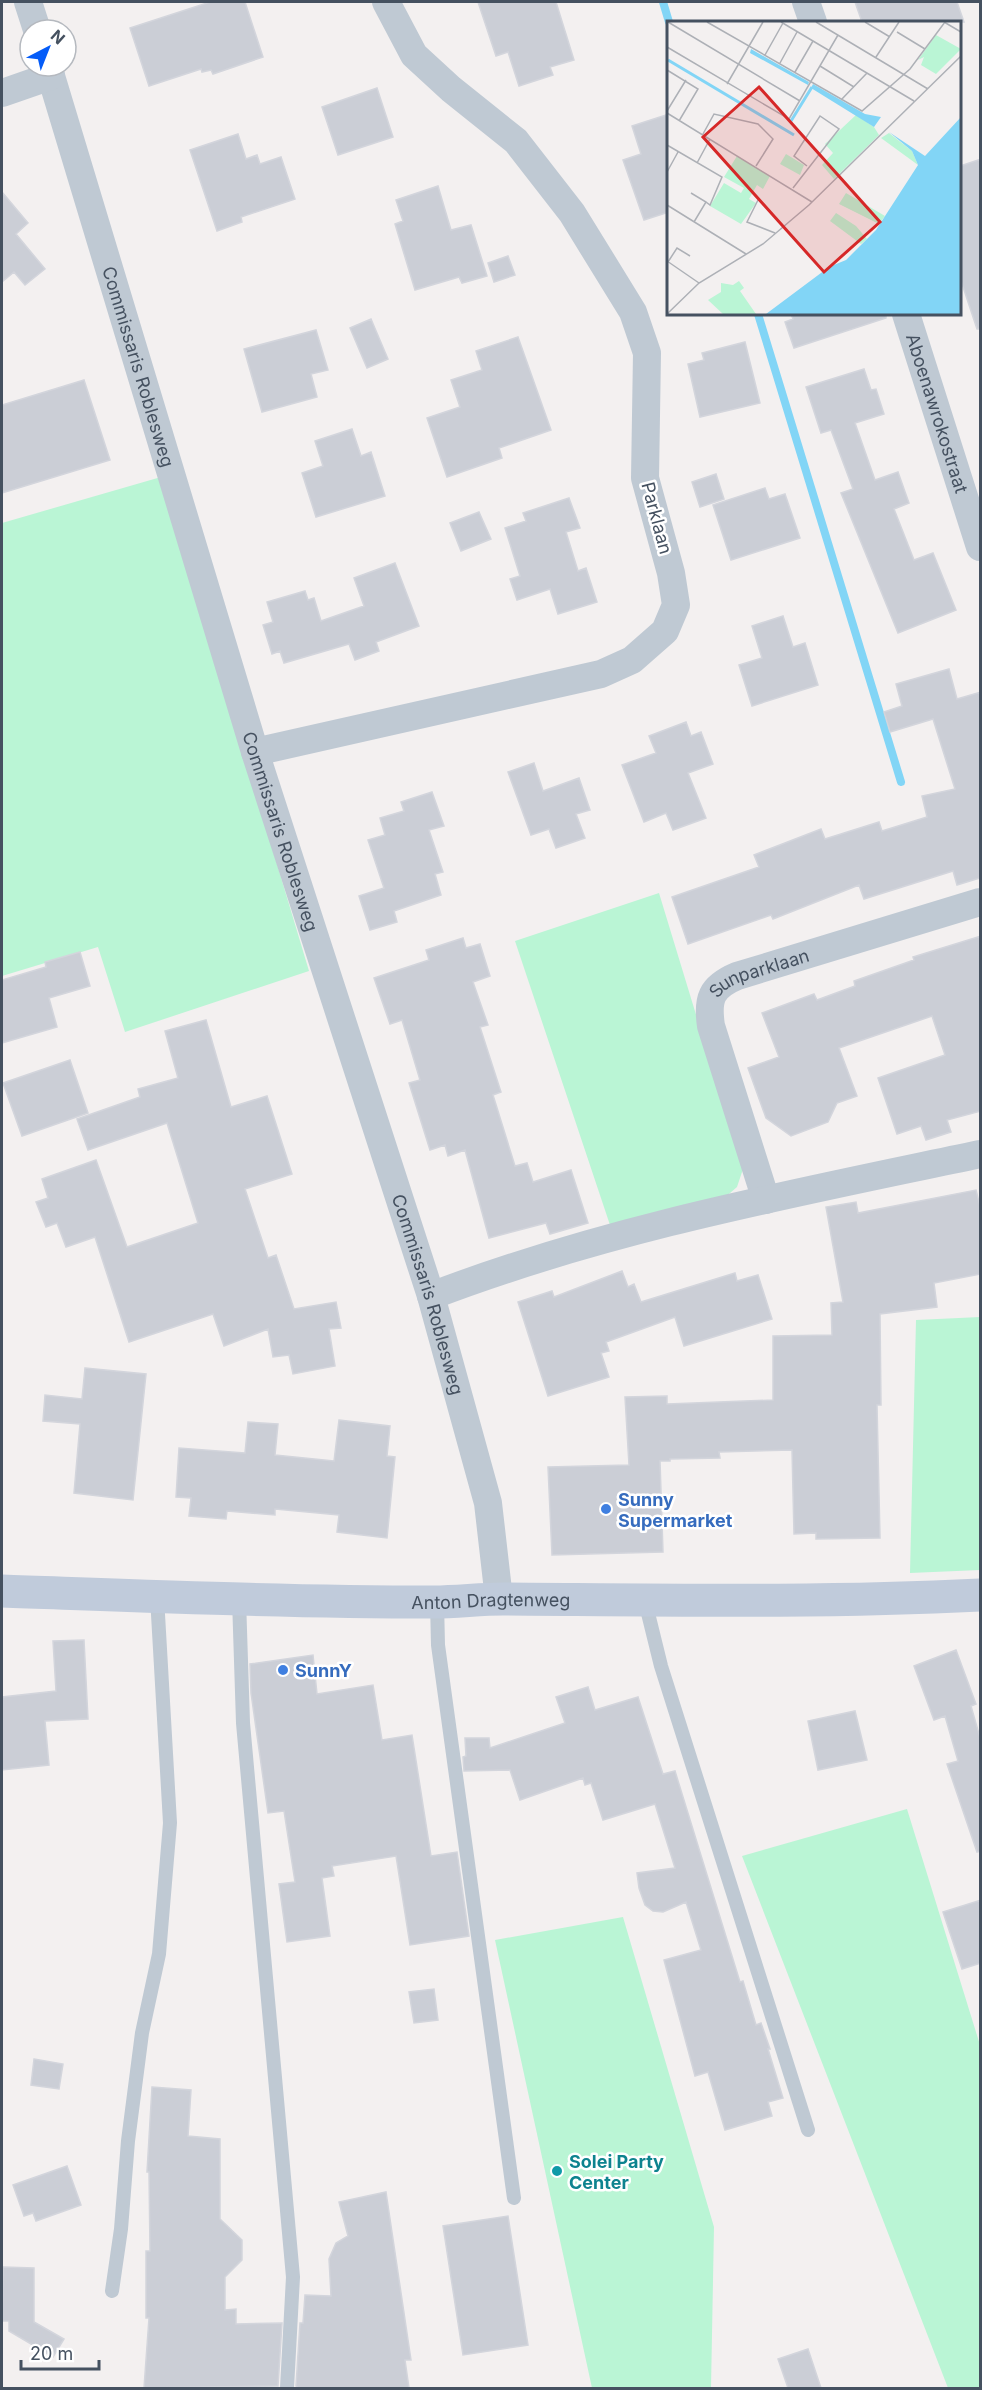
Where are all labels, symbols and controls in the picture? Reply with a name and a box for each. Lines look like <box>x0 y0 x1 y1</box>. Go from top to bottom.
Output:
north arrow <box>18 18 78 78</box>
inset map <box>667 21 961 315</box>
text: N <box>47 25 69 48</box>
street label: Commissaris Roblesweg <box>99 264 179 469</box>
street label: Aboenawrokostraat <box>902 331 973 496</box>
street label: Parklaan <box>637 480 677 556</box>
street label: Commissaris Roblesweg <box>239 729 323 934</box>
street label: Sunparklaan <box>704 944 812 1001</box>
street label: Commissaris Roblesweg <box>388 1191 468 1397</box>
place label: Sunny Supermarket <box>618 1489 733 1531</box>
marker: Sunny Supermarket <box>599 1502 613 1516</box>
street label: Anton Dragtenweg <box>411 1588 570 1613</box>
place label: SunnY <box>295 1660 352 1681</box>
marker: SunnY <box>276 1663 290 1677</box>
place label: Solei Party Center <box>569 2151 664 2193</box>
marker: Solei Party Center <box>550 2164 564 2178</box>
scale bar <box>21 2333 99 2371</box>
text: 20 m <box>30 2343 73 2364</box>

